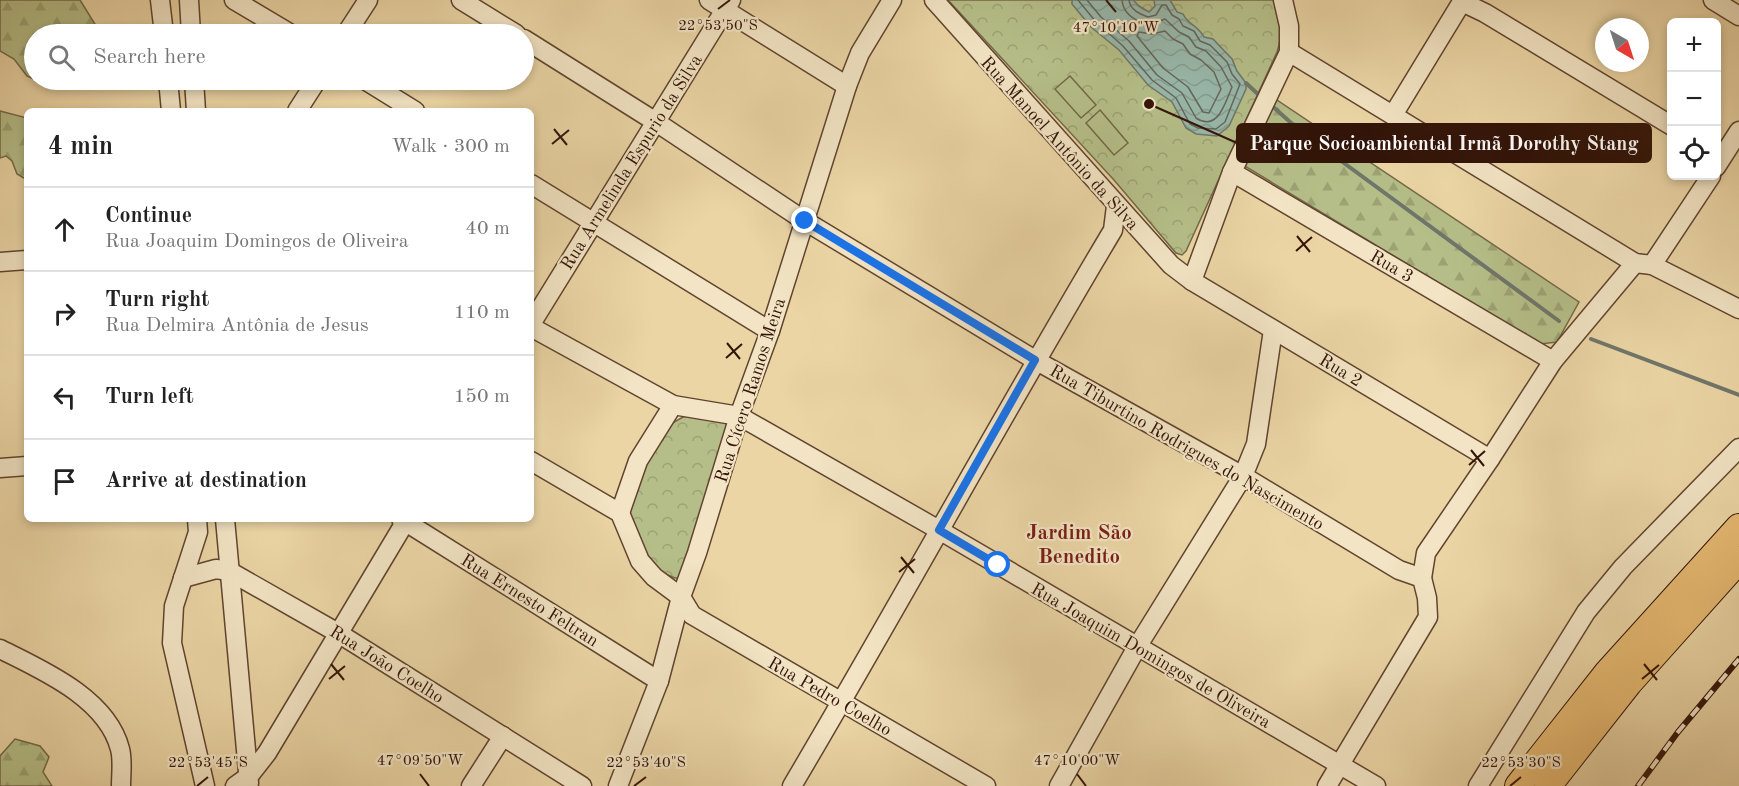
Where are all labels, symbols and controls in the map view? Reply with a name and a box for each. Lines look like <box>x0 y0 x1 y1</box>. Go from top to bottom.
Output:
north arrow <box>1595 18 1649 72</box>
map controls <box>1667 18 1721 180</box>
button: + <box>1667 18 1721 72</box>
text: 22°53'50"S <box>678 19 758 34</box>
text: 47°10'10"W <box>1073 21 1159 36</box>
search box <box>24 24 534 90</box>
icon: search <box>45 41 78 74</box>
text: Search here <box>93 46 206 68</box>
street label: Rua Armelinda Espurio da Silva <box>558 52 706 273</box>
street label: Rua Manoel Antônio da Silva <box>977 53 1142 234</box>
button: − <box>1667 72 1721 126</box>
callout: Parque Socioambiental Irmã Dorothy Stang <box>1237 124 1651 162</box>
button: locate <box>1667 126 1721 180</box>
text: 4 min <box>48 134 113 160</box>
text: Parque Socioambiental Irmã Dorothy Stang <box>1249 135 1639 155</box>
text: Walk · 300 m <box>391 137 510 157</box>
text: Continue <box>105 205 192 227</box>
route end <box>791 207 817 233</box>
icon: ahead <box>48 213 81 246</box>
text: 40 m <box>465 219 510 239</box>
text: Rua Joaquim Domingos de Oliveira <box>105 232 409 252</box>
street label: Rua 3 <box>1367 247 1416 286</box>
text: Turn right <box>105 289 209 311</box>
street label: Rua Cícero Ramos Meira <box>713 296 789 485</box>
icon: right <box>48 297 81 330</box>
text: 110 m <box>454 303 510 323</box>
text: Rua Delmira Antônia de Jesus <box>105 316 369 336</box>
street label: Rua 2 <box>1316 351 1365 391</box>
street label: Rua Tiburtino Rodrigues do Nascimento <box>1046 362 1327 534</box>
icon: left <box>48 381 81 414</box>
text: Turn left <box>105 386 194 408</box>
text: 150 m <box>454 387 510 407</box>
icon: arrive <box>48 465 81 498</box>
text: Arrive at destination <box>105 470 307 492</box>
district label: Jardim São Benedito <box>1026 523 1132 568</box>
street label: Rua Ernesto Feltran <box>457 551 602 651</box>
route start <box>984 551 1010 577</box>
street label: Rua Joaquim Domingos de Oliveira <box>1028 580 1273 732</box>
street label: Rua João Coelho <box>326 623 447 707</box>
street label: Rua Pedro Coelho <box>765 654 895 740</box>
text: 47°09'50"W <box>377 754 463 769</box>
text: 47°10'00"W <box>1034 754 1120 769</box>
text: 22°53'45"S <box>168 756 248 771</box>
text: 22°53'40"S <box>606 756 686 771</box>
text: 22°53'30"S <box>1481 756 1561 771</box>

